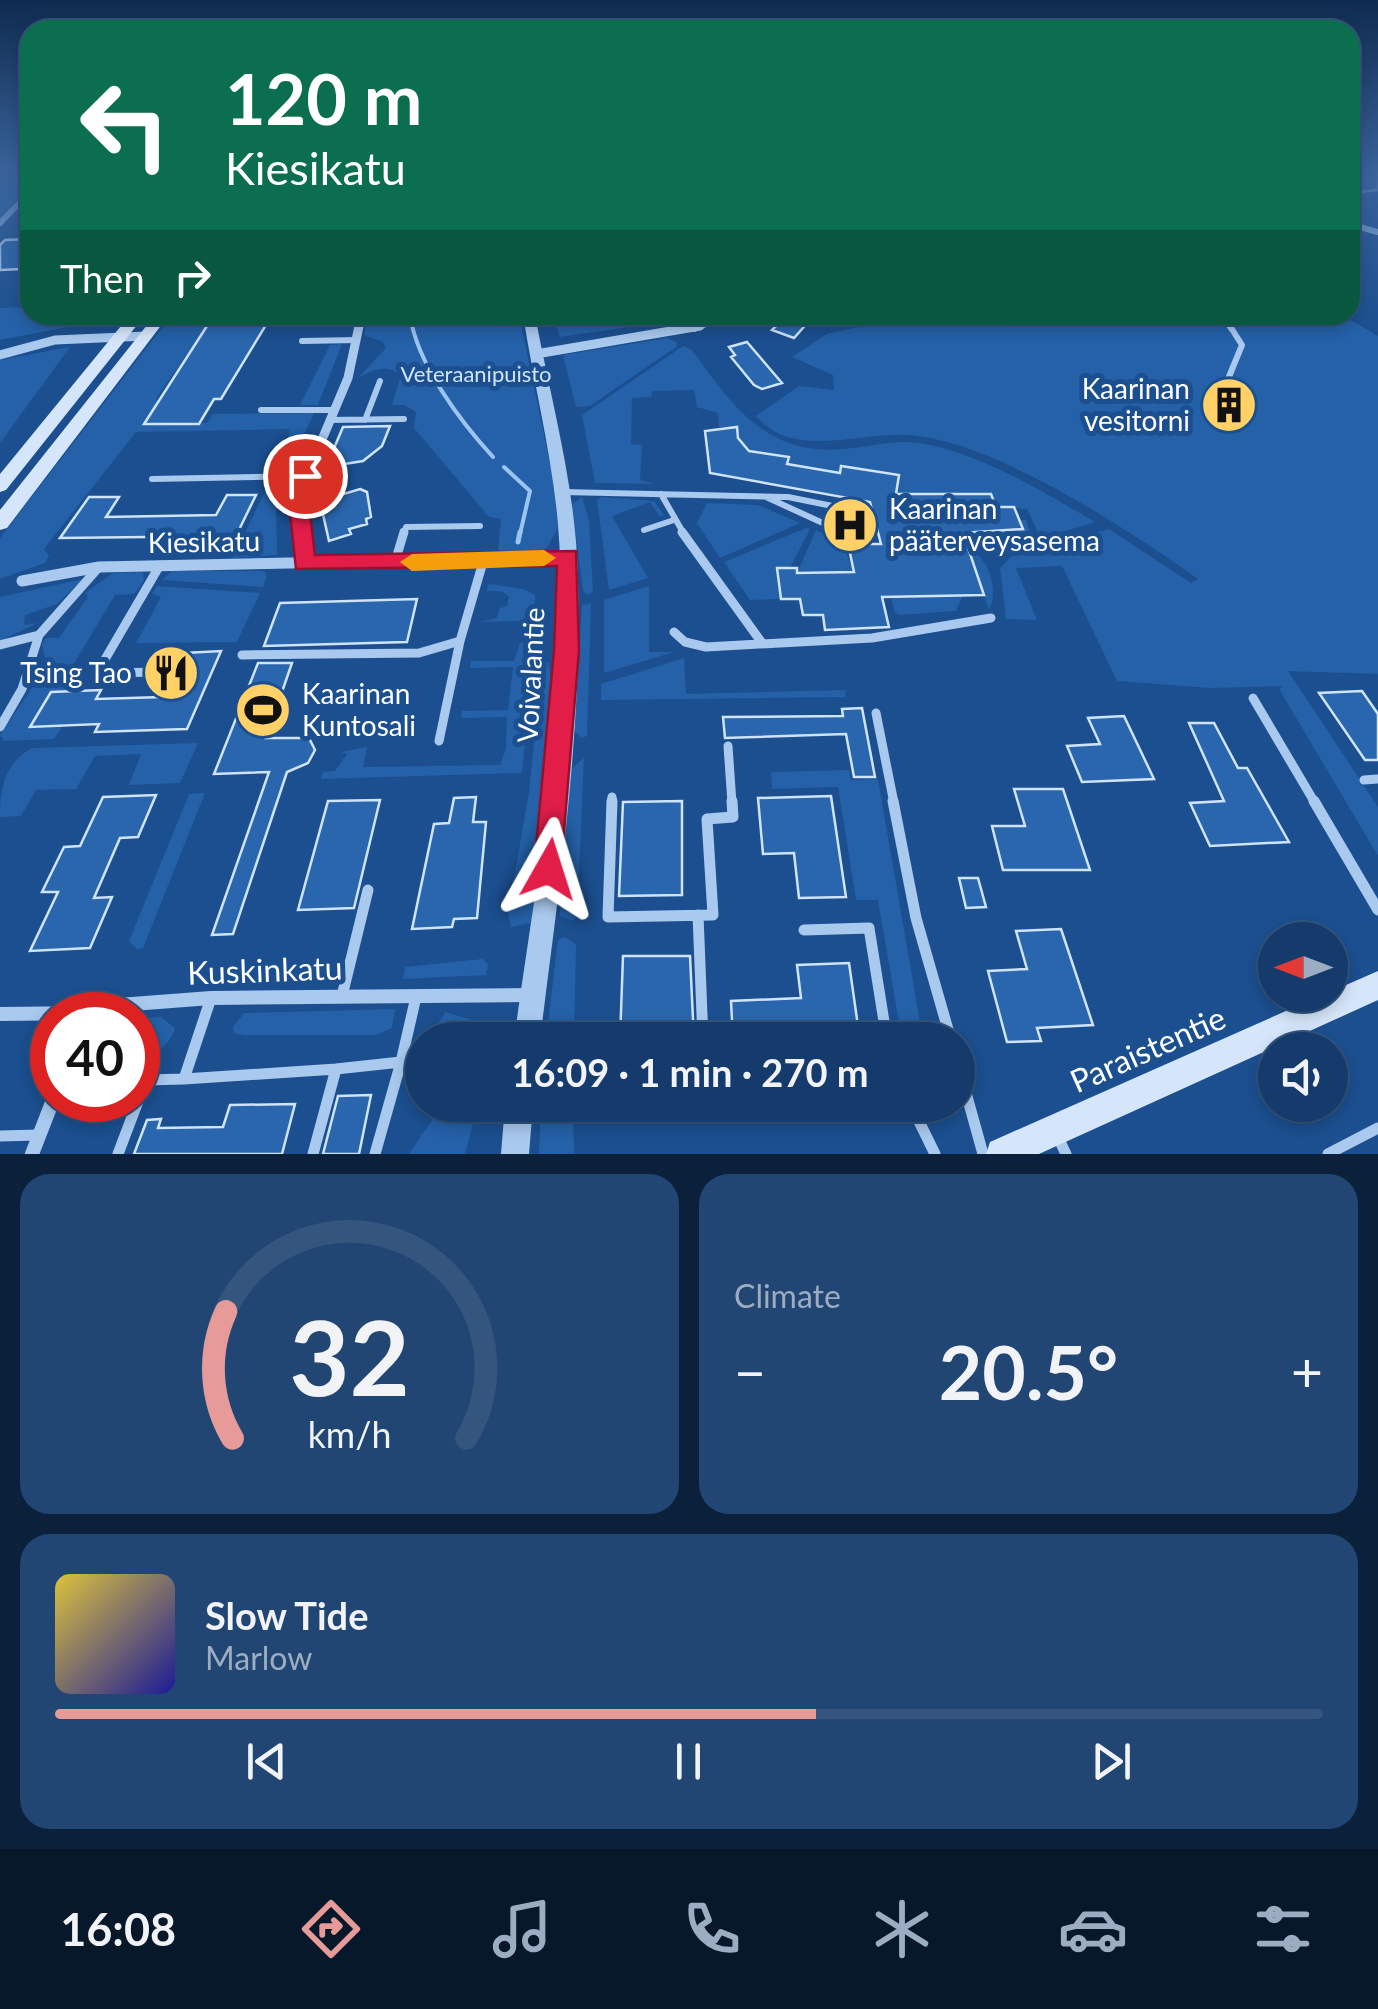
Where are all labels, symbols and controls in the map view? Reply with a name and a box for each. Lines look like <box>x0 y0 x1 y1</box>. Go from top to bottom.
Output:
text: 120 m <box>225 56 422 140</box>
icon: left <box>60 60 190 190</box>
text: Kiesikatu <box>225 141 406 195</box>
icon: right <box>165 250 220 305</box>
text: Then <box>60 255 145 301</box>
park label: Veteraanipuisto <box>400 360 552 387</box>
place label: Kaarinan vesitorni <box>1082 371 1190 437</box>
building icon: Kaarinan vesitorni <box>1199 375 1259 435</box>
pin <box>263 434 348 519</box>
icon: arrive <box>278 449 333 504</box>
place label: Kaarinan pääterveysasema <box>889 491 1100 557</box>
hospital icon: Kaarinan pääterveysasema <box>820 495 880 555</box>
street label: Kiesikatu <box>147 523 261 559</box>
street label: Voivalantie <box>509 606 551 743</box>
restaurant icon: Tsing Tao <box>141 643 201 703</box>
place label: Tsing Tao <box>20 655 132 689</box>
place label: Kaarinan Kuntosali <box>302 676 416 742</box>
sports icon: Kaarinan Kuntosali <box>233 680 293 740</box>
position arrow <box>497 817 601 921</box>
north arrow <box>1258 922 1348 1012</box>
map controls <box>1258 922 1348 1122</box>
street label: Kuskinkatu <box>187 947 343 992</box>
speed limit sign: 40 <box>30 992 160 1122</box>
street label: Paraistentie <box>1064 997 1231 1100</box>
button: sound <box>1258 1032 1348 1122</box>
text: 16:09 · 1 min · 270 m <box>511 1049 869 1095</box>
text: Climate <box>734 1276 841 1315</box>
text: 32 <box>289 1293 410 1418</box>
text: 20.5° <box>939 1326 1118 1416</box>
text: − <box>734 1338 766 1404</box>
text: + <box>1291 1338 1323 1404</box>
text: km/h <box>308 1413 391 1456</box>
text: Slow Tide <box>205 1592 368 1638</box>
text: Marlow <box>205 1638 312 1677</box>
icon: previous <box>239 1734 294 1789</box>
icon: pause <box>661 1734 716 1789</box>
icon: next <box>1084 1734 1139 1789</box>
icon: directions <box>296 1894 366 1964</box>
icon: music <box>487 1894 557 1964</box>
icon: phone <box>677 1894 747 1964</box>
icon: climate <box>867 1894 937 1964</box>
icon: car <box>1058 1894 1128 1964</box>
icon: filters <box>1248 1894 1318 1964</box>
text: 16:08 <box>60 1902 176 1956</box>

